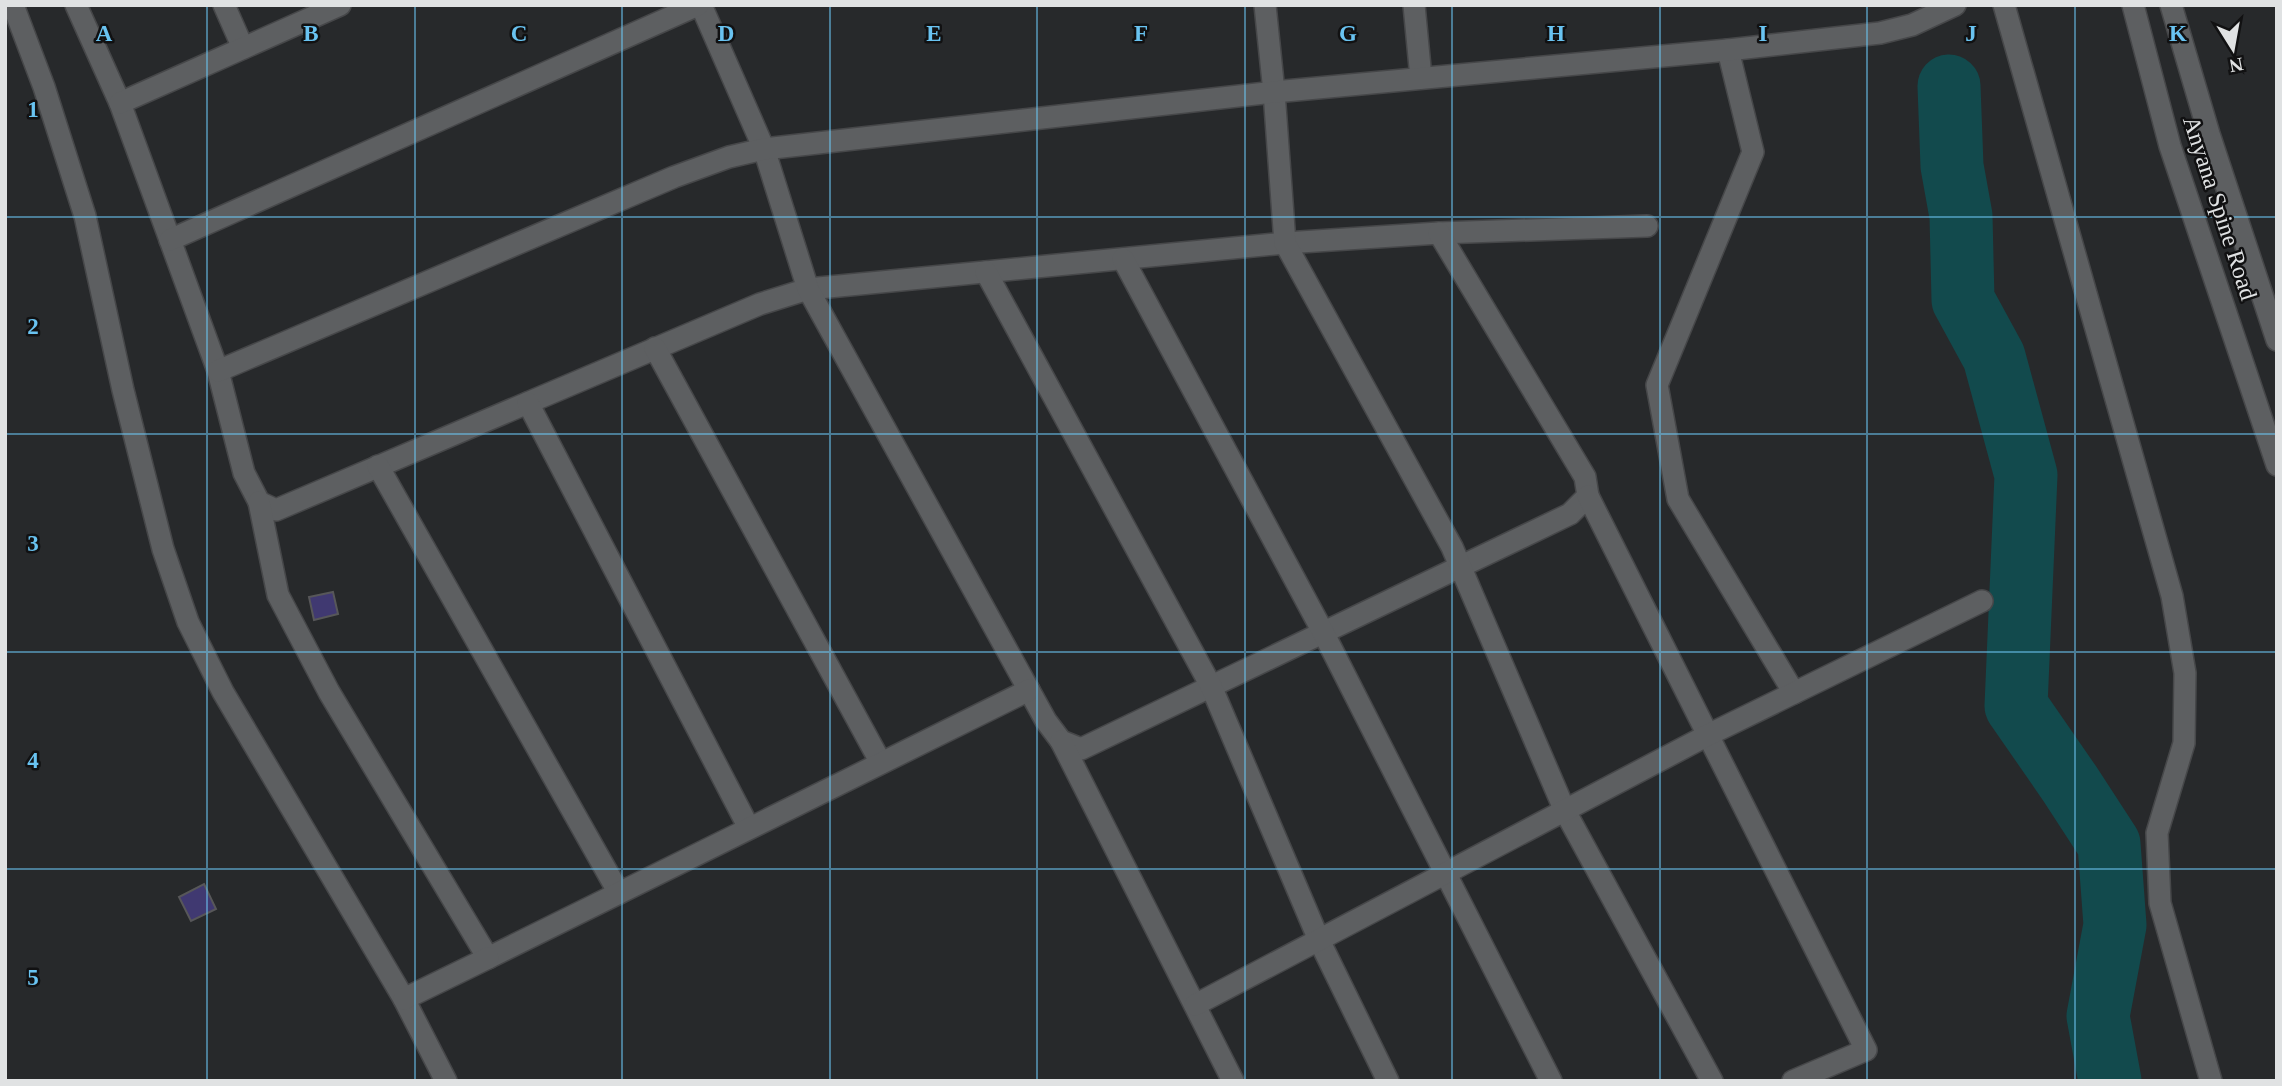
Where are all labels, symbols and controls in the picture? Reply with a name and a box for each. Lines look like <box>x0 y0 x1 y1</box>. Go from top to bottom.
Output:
north arrow <box>2198 14 2268 84</box>
text: A <box>96 21 113 46</box>
text: B <box>303 21 319 46</box>
text: C <box>511 21 527 46</box>
text: D <box>718 21 734 46</box>
text: E <box>926 21 942 46</box>
text: F <box>1134 21 1148 46</box>
text: G <box>1339 21 1357 46</box>
text: H <box>1547 21 1565 46</box>
text: I <box>1759 21 1768 46</box>
text: J <box>1965 21 1977 46</box>
text: K <box>2169 21 2187 46</box>
text: N <box>2227 54 2245 77</box>
text: 1 <box>27 97 39 122</box>
street label: Anyana Spine Road <box>2178 113 2262 303</box>
text: 2 <box>27 314 39 339</box>
text: 3 <box>27 531 39 556</box>
text: 4 <box>27 748 39 773</box>
text: 5 <box>27 965 39 990</box>

